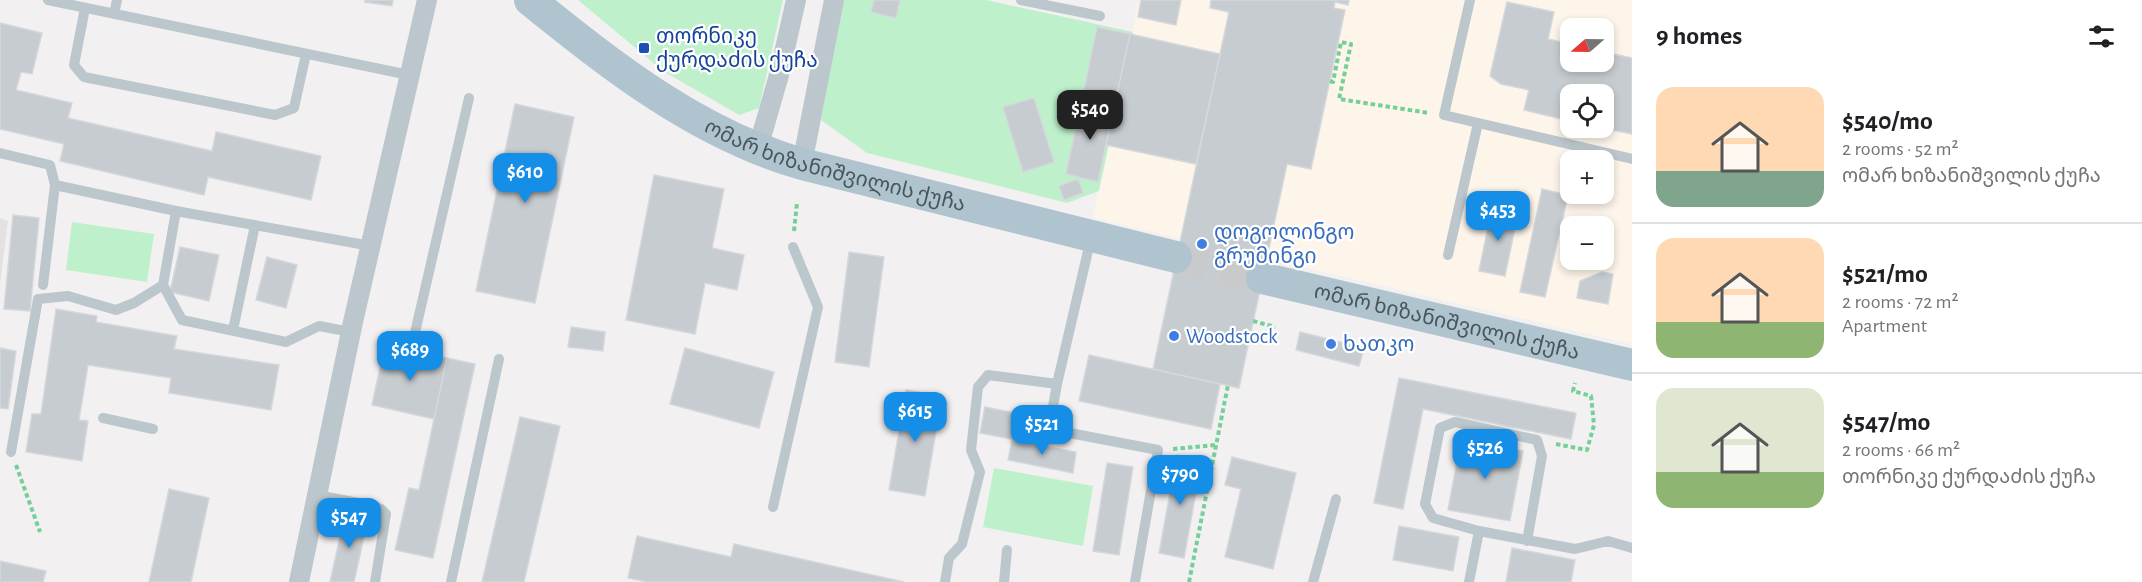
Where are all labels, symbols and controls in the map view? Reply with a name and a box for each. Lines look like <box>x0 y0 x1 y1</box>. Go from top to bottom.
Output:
north arrow <box>1560 18 1614 72</box>
map controls <box>1560 18 1614 270</box>
icon: filters <box>2085 20 2118 53</box>
text: 9 homes <box>1656 23 1742 49</box>
place label: თორნიკე ქურდაძის ქუჩა <box>656 26 818 73</box>
marker: თორნიკე ქურდაძის ქუჩა <box>637 41 651 55</box>
button: locate <box>1560 84 1614 138</box>
pin: $540 <box>1054 90 1126 141</box>
text: $540 <box>1071 99 1109 119</box>
text: $540/mo <box>1842 108 1933 134</box>
icon: home <box>1704 111 1776 183</box>
street label: ომარ ხიზანიშვილის ქუჩა <box>701 115 968 215</box>
text: 2 rooms · 52 m² <box>1842 139 1959 159</box>
button: + <box>1560 150 1614 204</box>
pin: $610 <box>489 153 561 204</box>
text: $610 <box>507 162 543 182</box>
text: ომარ ხიზანიშვილის ქუჩა <box>1842 166 2101 186</box>
pin: $453 <box>1462 191 1534 242</box>
text: $453 <box>1480 200 1516 220</box>
button: − <box>1560 216 1614 270</box>
place label: დოგოლინგო გრუმინგი <box>1214 222 1354 268</box>
marker: დოგოლინგო გრუმინგი <box>1195 237 1209 251</box>
text: $521/mo <box>1842 261 1928 287</box>
icon: home <box>1704 262 1776 334</box>
street label: ომარ ხიზანიშვილის ქუჩა <box>1312 280 1582 363</box>
text: 2 rooms · 72 m² <box>1842 292 1959 312</box>
text: Apartment <box>1842 316 1927 336</box>
place label: Woodstock <box>1186 326 1278 347</box>
marker: Woodstock <box>1167 329 1181 343</box>
pin: $689 <box>374 331 446 382</box>
place label: ხათკო <box>1343 334 1415 356</box>
marker: ხათკო <box>1324 337 1338 351</box>
text: $689 <box>391 340 429 360</box>
pin: $615 <box>879 392 951 443</box>
text: $615 <box>898 401 932 421</box>
pin: $521 <box>1006 405 1078 456</box>
text: $547/mo <box>1842 409 1930 435</box>
icon: home <box>1704 412 1776 484</box>
text: $521 <box>1025 414 1059 434</box>
pin: $526 <box>1449 429 1521 480</box>
text: $526 <box>1467 438 1503 458</box>
text: 2 rooms · 66 m² <box>1842 440 1960 460</box>
pin: $790 <box>1144 455 1216 506</box>
text: $790 <box>1161 464 1199 484</box>
text: თორნიკე ქურდაძის ქუჩა <box>1842 467 2096 487</box>
pin: $547 <box>313 498 385 549</box>
text: $547 <box>331 507 367 527</box>

